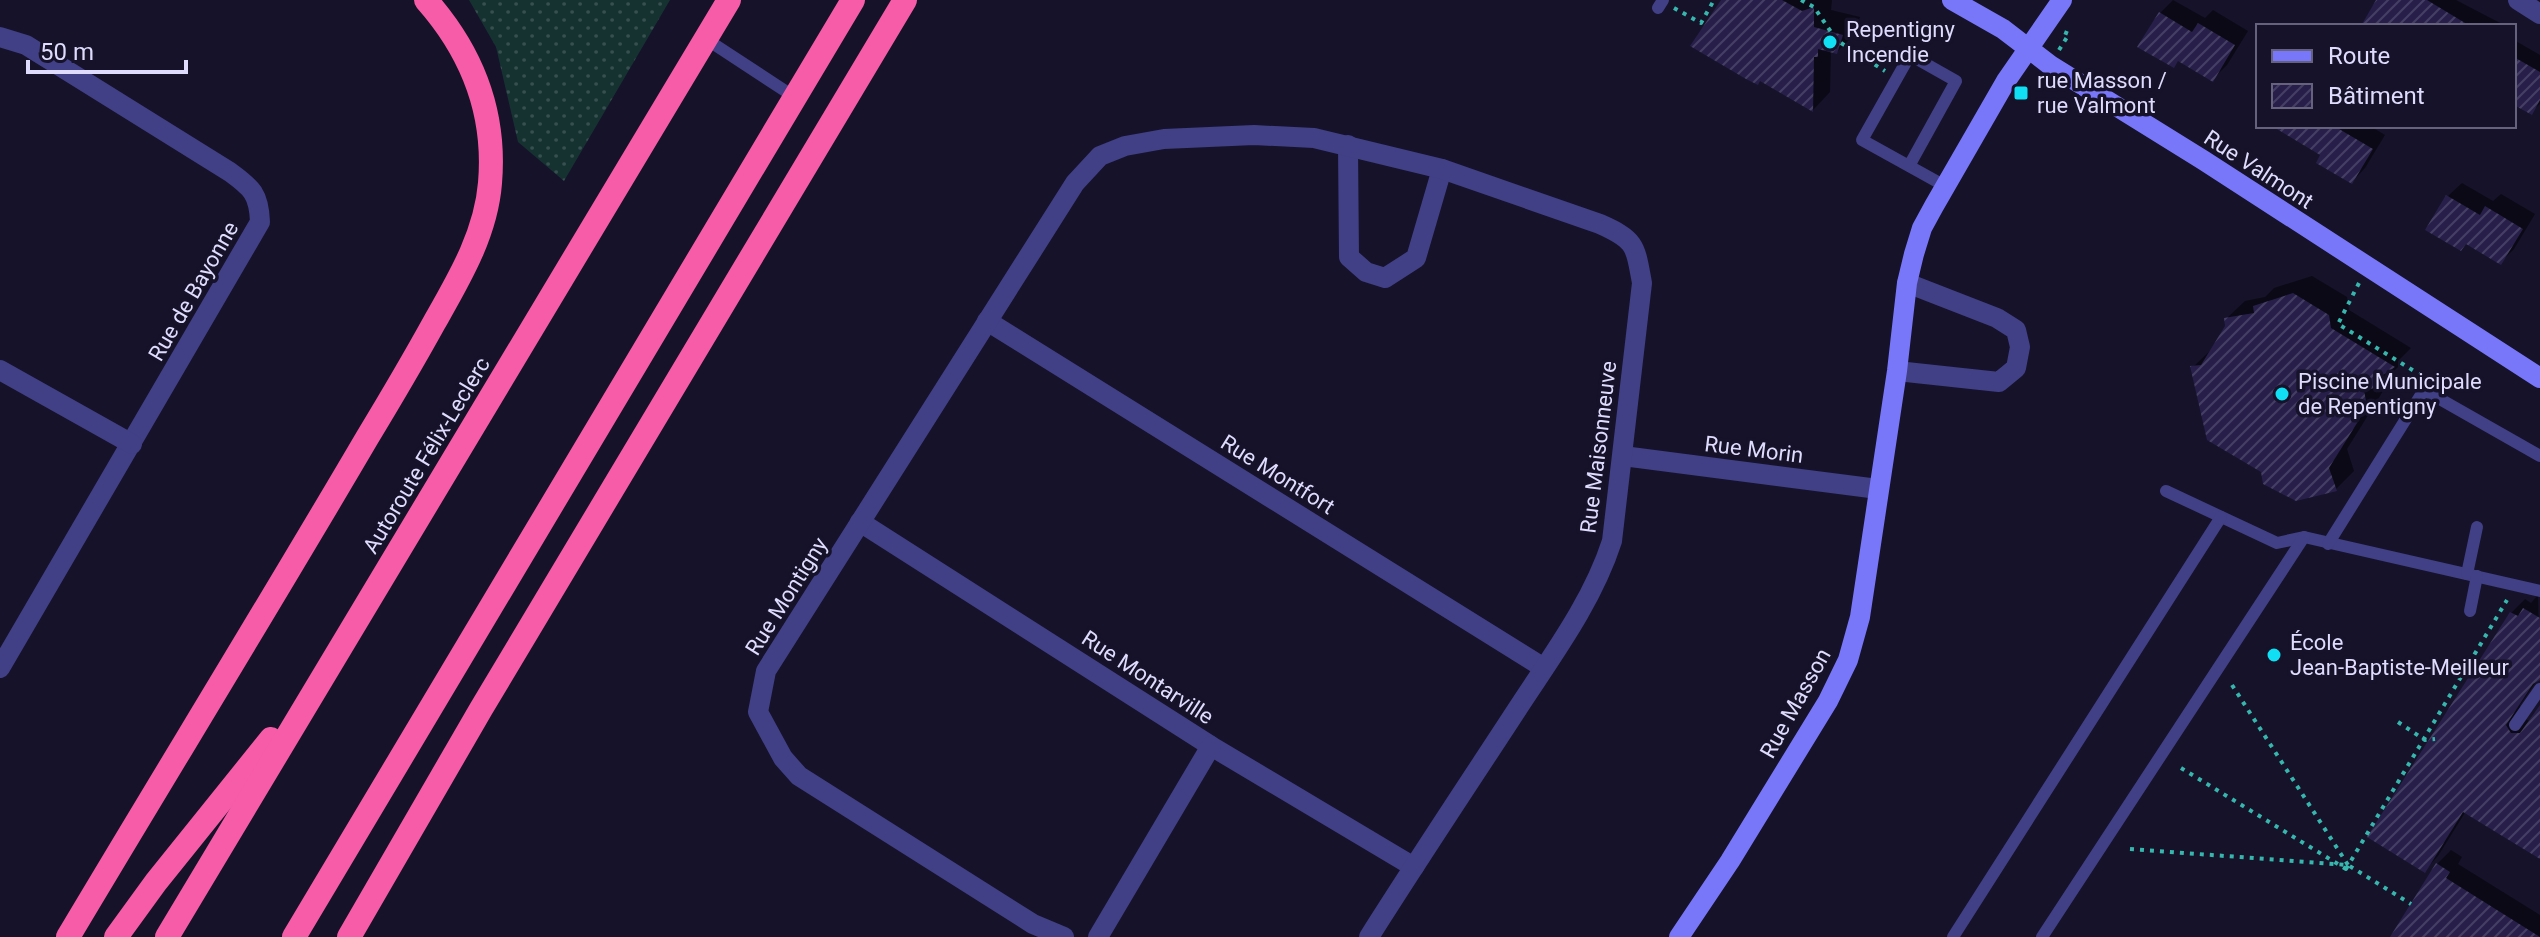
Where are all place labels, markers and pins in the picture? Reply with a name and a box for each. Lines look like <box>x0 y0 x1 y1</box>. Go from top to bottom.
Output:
place label: Repentigny Incendie <box>1846 17 1955 67</box>
marker: Repentigny Incendie <box>1821 33 1839 51</box>
place label: rue Masson / rue Valmont <box>2037 68 2167 118</box>
marker: rue Masson / rue Valmont <box>2012 84 2030 102</box>
place label: Piscine Municipale de Repentigny <box>2298 369 2482 419</box>
marker: Piscine Municipale de Repentigny <box>2273 385 2291 403</box>
place label: École Jean-Baptiste-Meilleur <box>2290 630 2510 680</box>
marker: École Jean-Baptiste-Meilleur <box>2265 646 2283 664</box>

